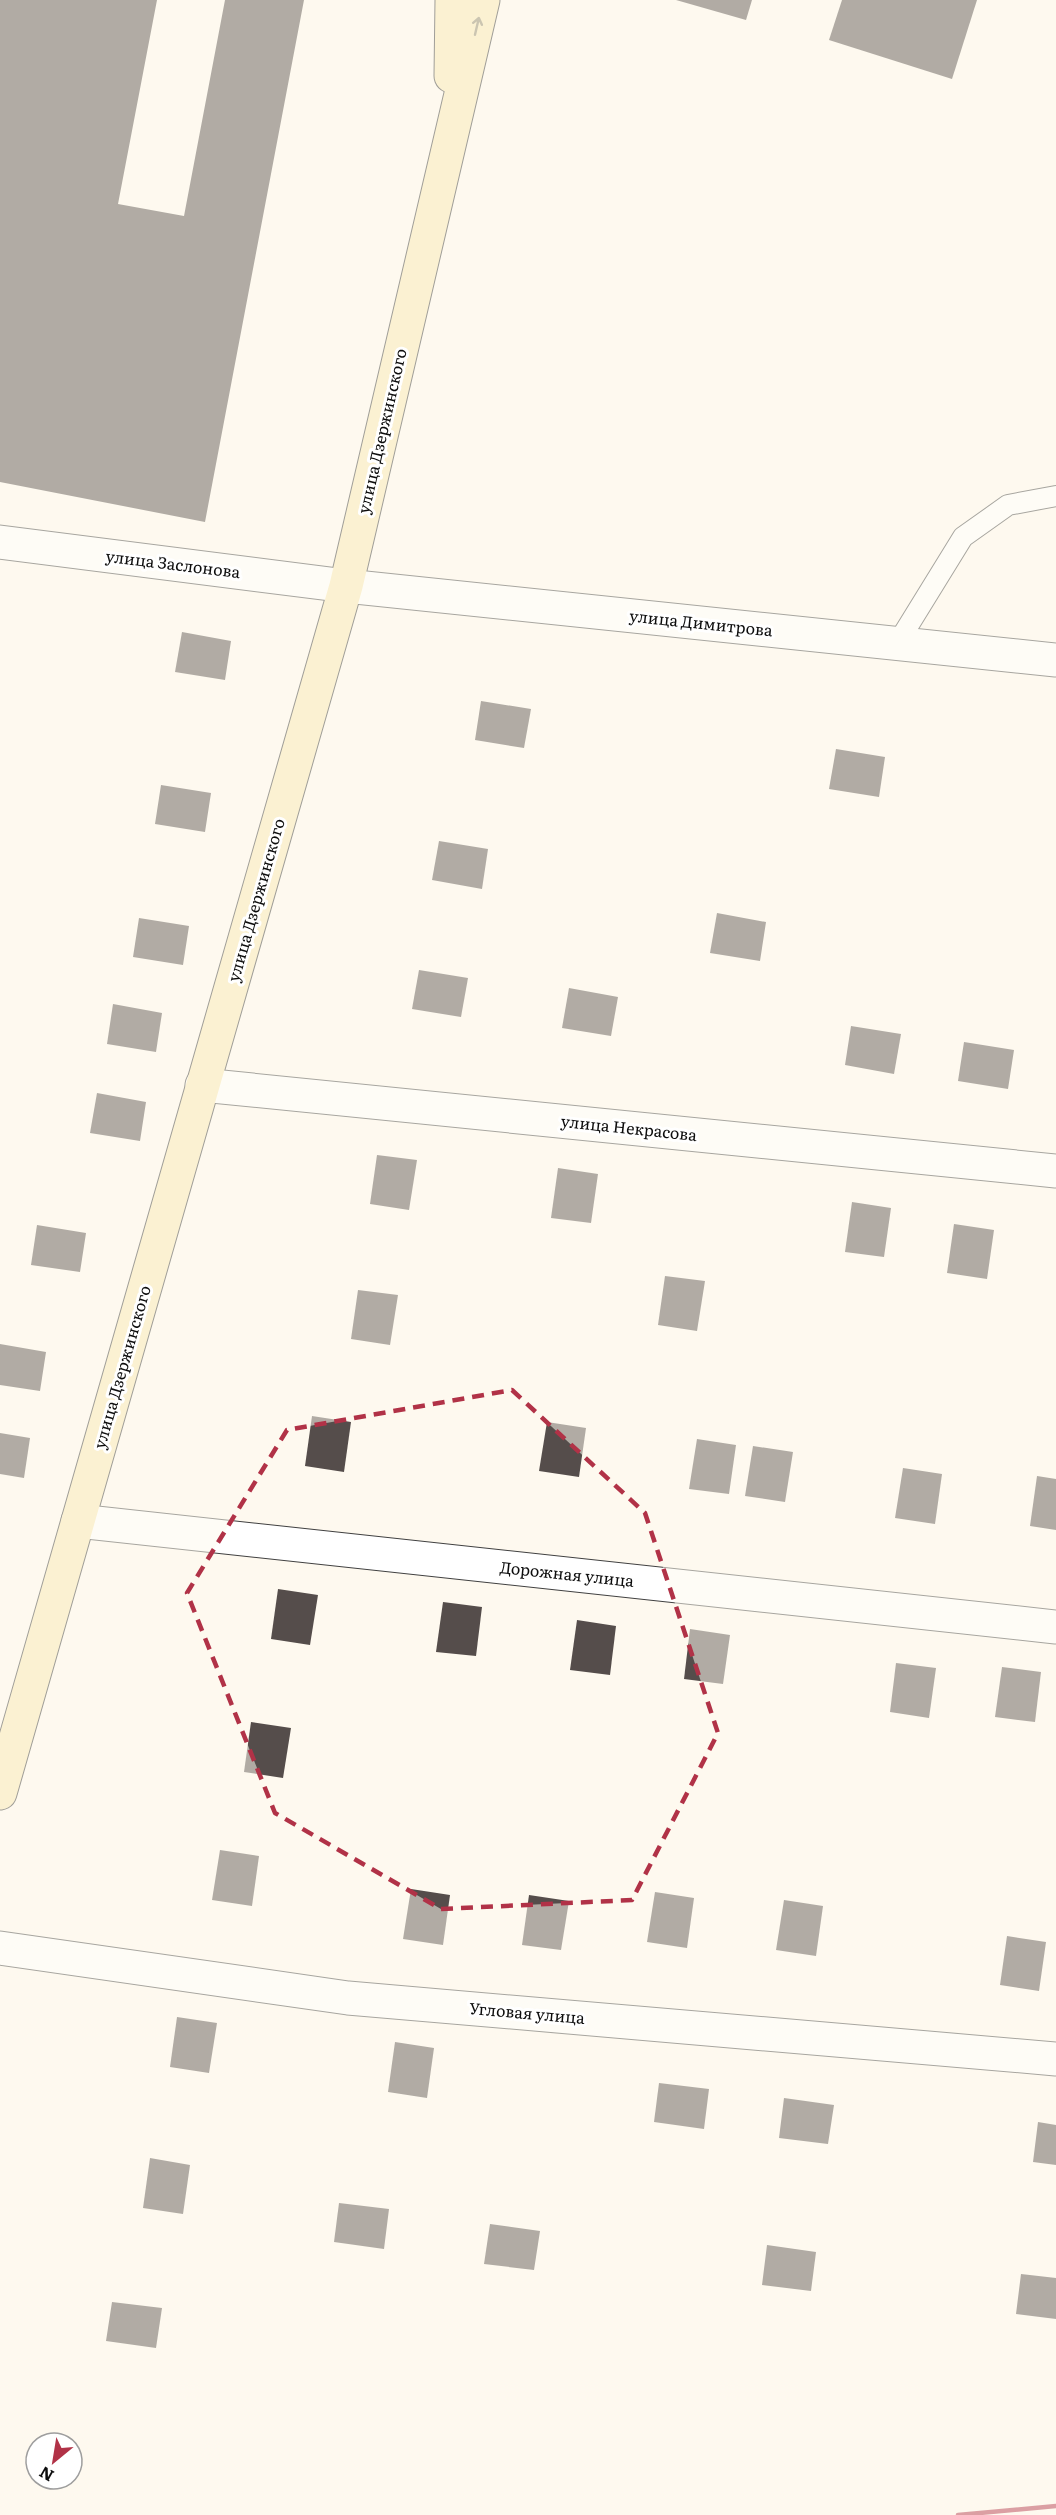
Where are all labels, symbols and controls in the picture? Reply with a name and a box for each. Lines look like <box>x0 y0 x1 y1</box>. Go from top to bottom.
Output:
one-way arrow <box>472 17 484 36</box>
street label: улица Дзержинского <box>350 346 412 516</box>
street label: улица Заслонова <box>104 543 242 583</box>
street label: улица Димитрова <box>628 603 774 642</box>
street label: улица Дзержинского <box>220 815 290 984</box>
street label: улица Некрасова <box>560 1108 699 1146</box>
street label: улица Дзержинского <box>86 1282 156 1451</box>
street label: Дорожная улица <box>499 1554 636 1592</box>
street label: Угловая улица <box>468 1995 586 2029</box>
north arrow <box>24 2431 84 2491</box>
text: N <box>34 2461 58 2489</box>

